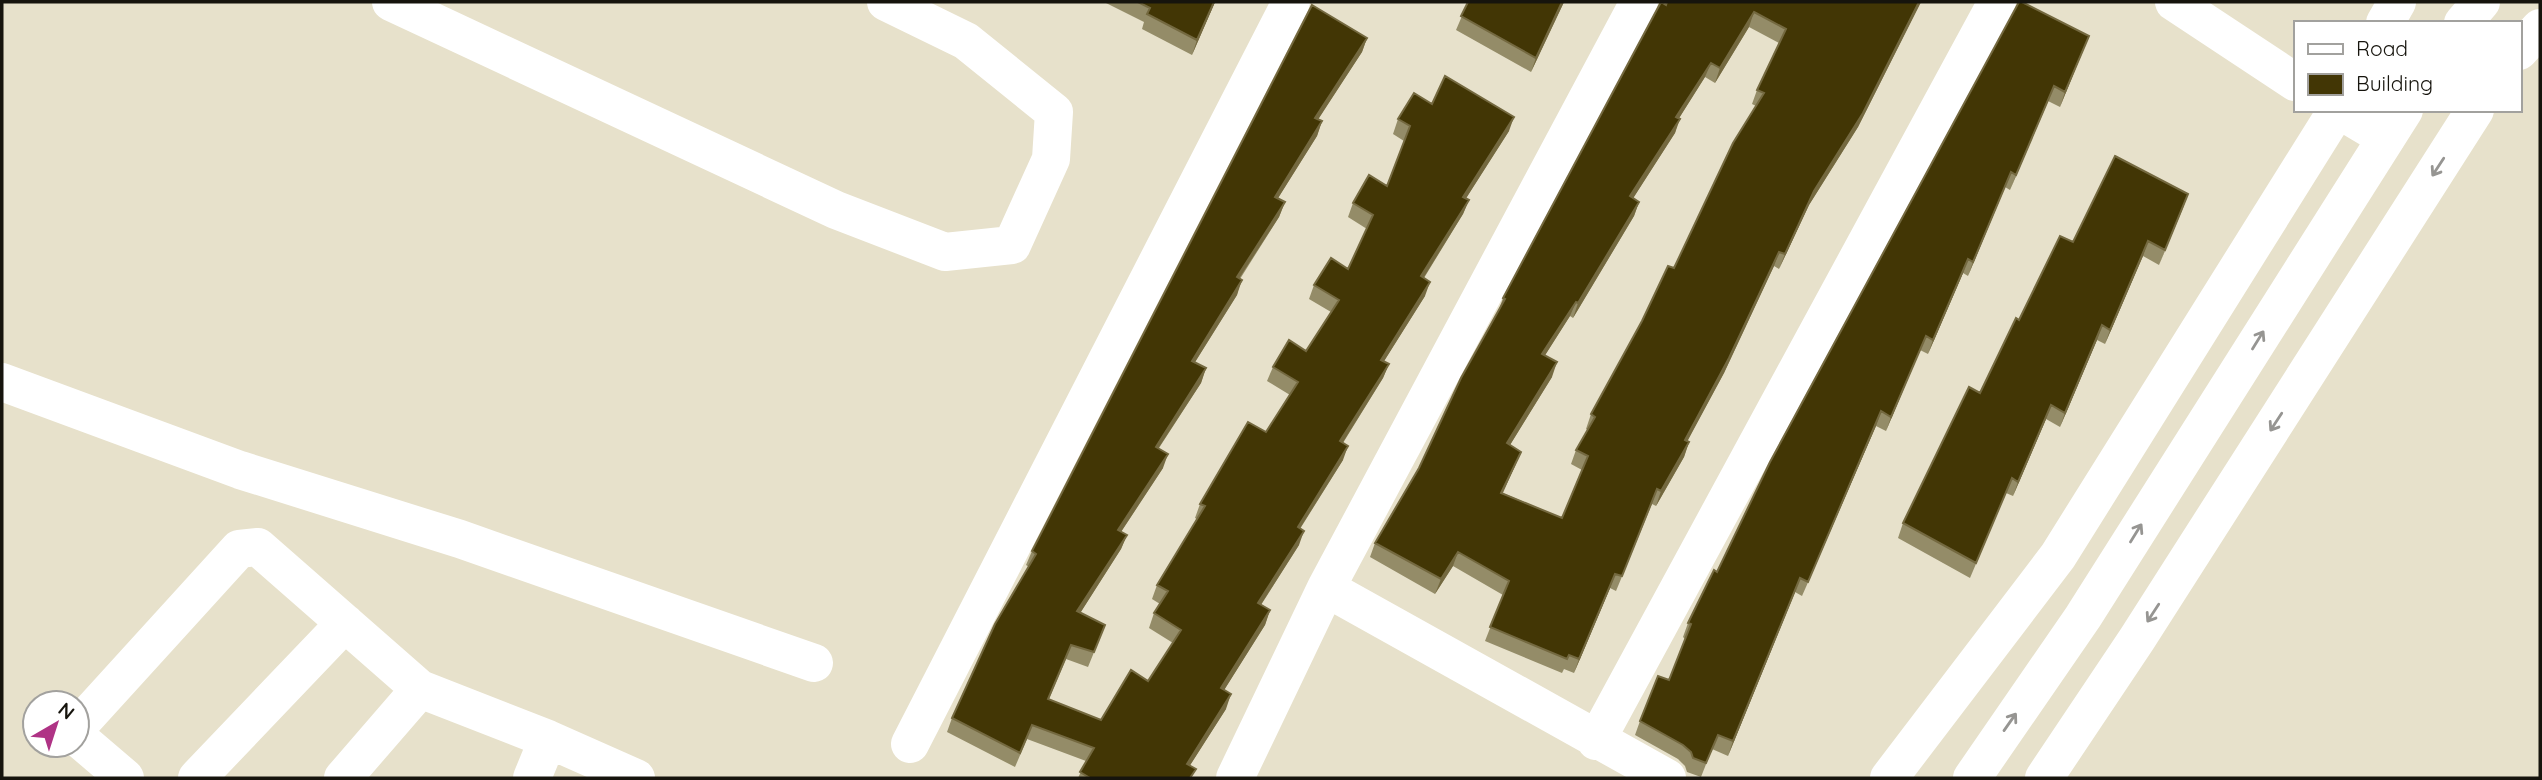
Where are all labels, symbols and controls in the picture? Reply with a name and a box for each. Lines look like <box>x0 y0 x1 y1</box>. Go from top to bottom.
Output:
legend <box>2294 21 2521 112</box>
text: Road <box>2356 35 2408 61</box>
text: Building <box>2356 70 2433 96</box>
one-way arrow <box>2430 157 2444 177</box>
one-way arrow <box>2251 331 2265 351</box>
one-way arrow <box>2269 411 2283 431</box>
one-way arrow <box>2130 523 2144 543</box>
one-way arrow <box>2146 603 2161 622</box>
north arrow <box>21 689 91 759</box>
text: N <box>54 697 80 725</box>
one-way arrow <box>2003 713 2017 732</box>

